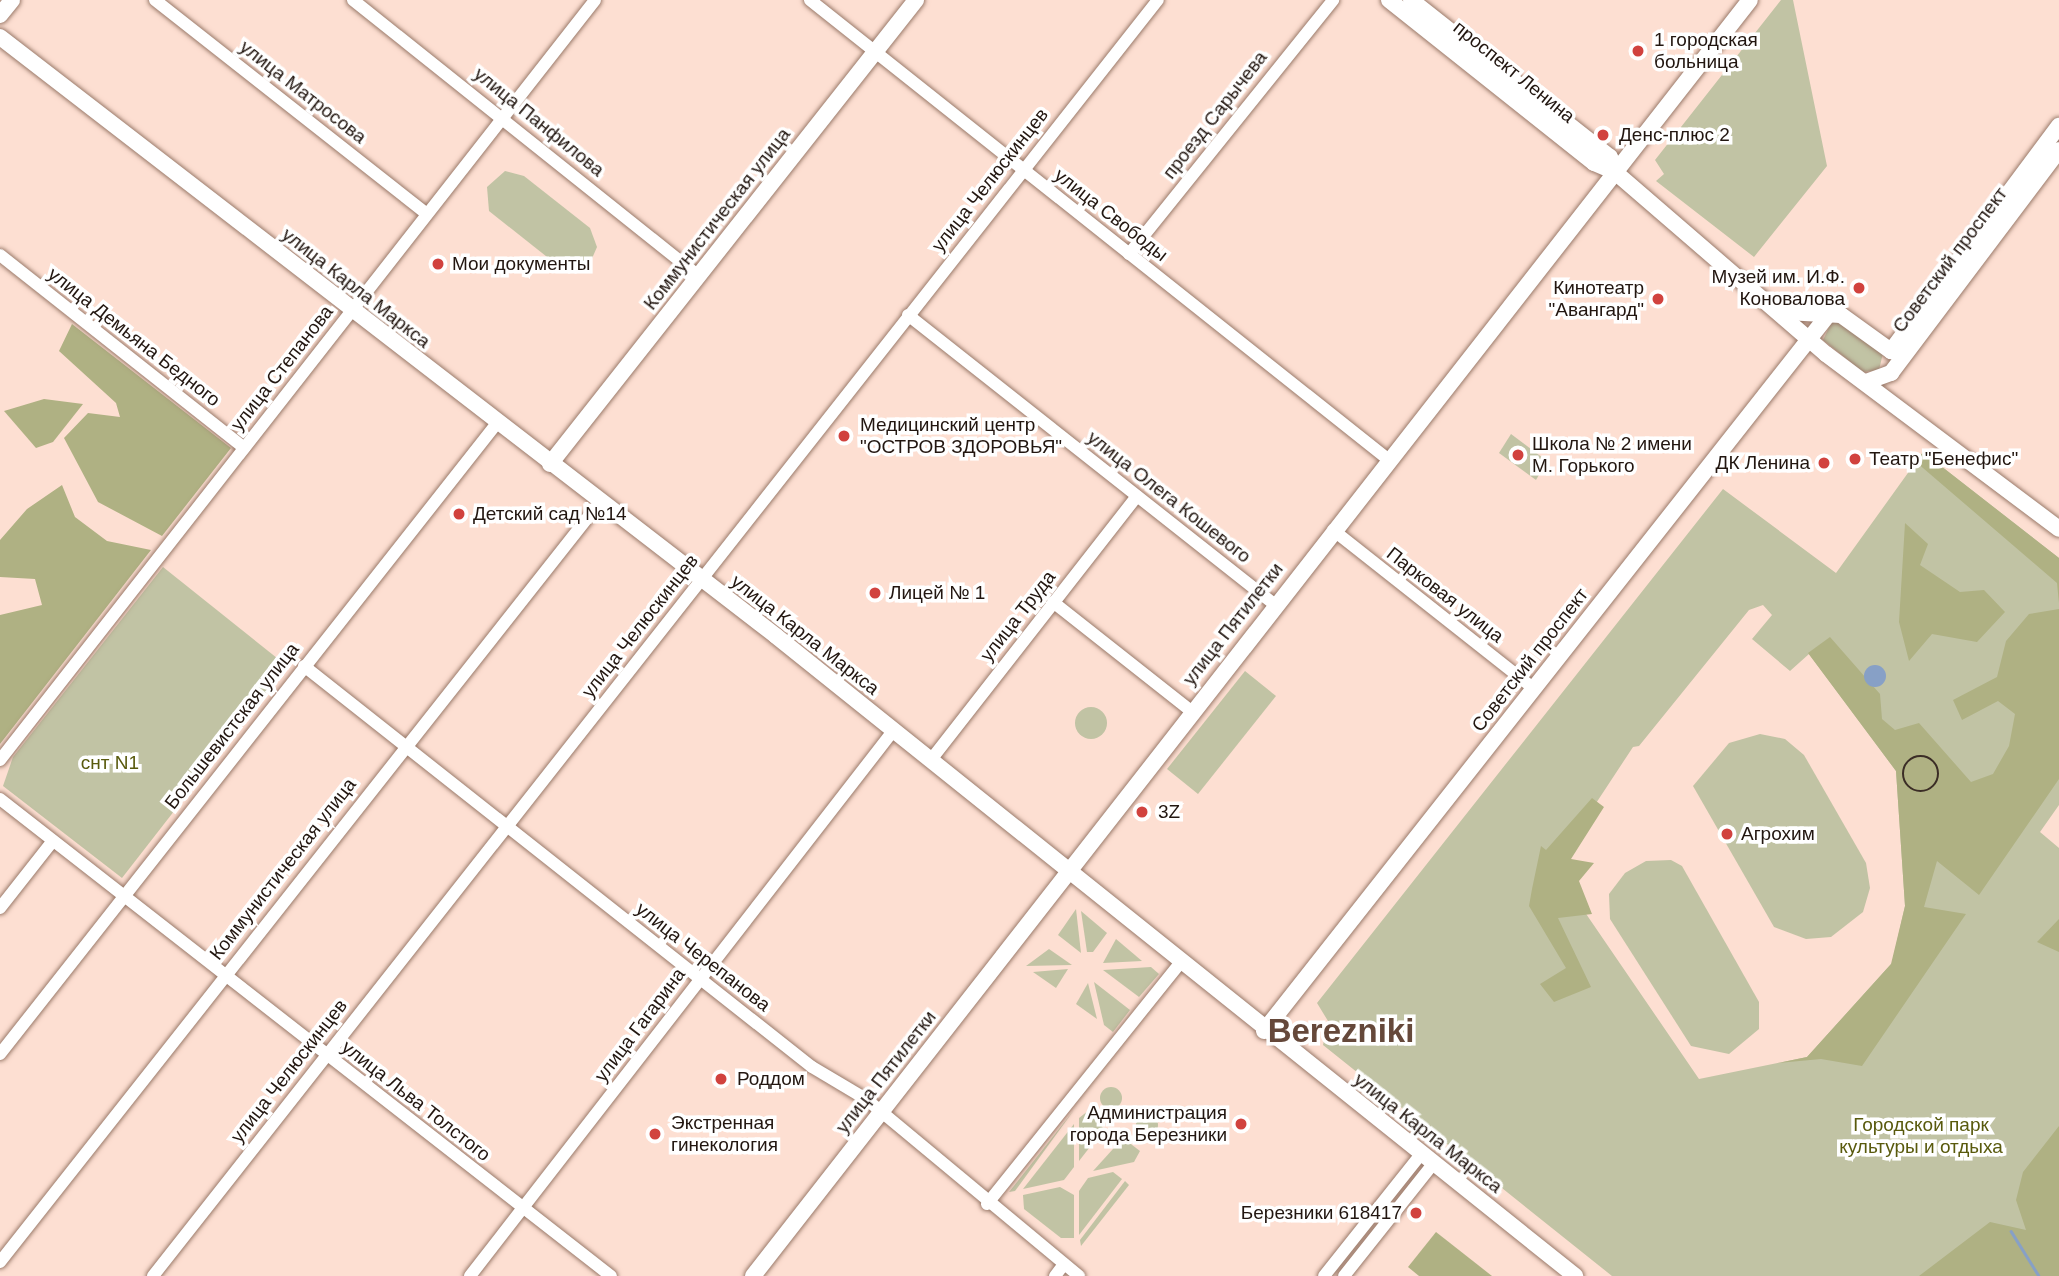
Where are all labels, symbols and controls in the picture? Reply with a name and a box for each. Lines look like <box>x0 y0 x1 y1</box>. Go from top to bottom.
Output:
street label: проспект Ленина <box>1449 16 1579 128</box>
place label: 1 городская больница <box>1654 29 1758 73</box>
street label: улица Матросова <box>235 36 371 148</box>
marker: 1 городская больница <box>1628 41 1648 61</box>
street label: проезд Сарычева <box>1158 47 1272 183</box>
street label: улица Панфилова <box>469 63 609 181</box>
street label: улица Челюскинцев <box>927 104 1053 256</box>
street label: Коммунистическая улица <box>639 124 795 314</box>
place label: Денс-плюс 2 <box>1619 124 1730 146</box>
marker: Денс-плюс 2 <box>1593 125 1613 145</box>
street label: улица Свободы <box>1050 164 1172 266</box>
street label: Советский проспект <box>1888 183 2012 337</box>
street label: улица Карла Маркса <box>277 223 435 353</box>
place label: Мои документы <box>452 253 590 275</box>
marker: Мои документы <box>430 256 446 272</box>
street label: улица Демьяна Бедного <box>43 263 225 411</box>
place label: Музей им. И.Ф. Коновалова <box>1712 266 1845 310</box>
place label: Кинотеатр "Авангард" <box>1549 277 1644 321</box>
marker: Музей им. И.Ф. Коновалова <box>1851 280 1867 296</box>
marker: Кинотеатр "Авангард" <box>1650 291 1666 307</box>
street label: улица Степанова <box>226 301 338 435</box>
place label: Медицинский центр "ОСТРОВ ЗДОРОВЬЯ" <box>860 414 1062 458</box>
marker: Медицинский центр "ОСТРОВ ЗДОРОВЬЯ" <box>834 426 854 446</box>
street label: улица Олега Кошевого <box>1083 426 1255 568</box>
place label: Школа № 2 имени М. Горького <box>1532 433 1692 477</box>
marker: Школа № 2 имени М. Горького <box>1510 447 1526 463</box>
place label: Театр "Бенефис" <box>1869 448 2018 470</box>
marker: Театр "Бенефис" <box>1847 451 1863 467</box>
place label: ДК Ленина <box>1716 452 1810 474</box>
marker: ДК Ленина <box>1816 455 1832 471</box>
place label: Детский сад №14 <box>473 503 627 525</box>
marker: Детский сад №14 <box>451 506 467 522</box>
street label: Парковая улица <box>1382 542 1508 648</box>
street label: улица Челюскинцев <box>577 550 703 702</box>
street label: улица Пятилетки <box>1178 558 1288 690</box>
street label: улица Труда <box>975 566 1061 666</box>
street label: улица Карла Маркса <box>726 570 884 700</box>
place label: Лицей № 1 <box>889 582 985 604</box>
street label: Советский проспект <box>1467 584 1593 736</box>
marker: Лицей № 1 <box>867 585 883 601</box>
street label: Большевистская улица <box>160 638 304 814</box>
park label: снт N1 <box>81 752 139 774</box>
street label: Коммунистическая улица <box>205 774 361 964</box>
place label: 3Z <box>1158 801 1180 823</box>
marker: 3Z <box>1132 802 1152 822</box>
place label: Агрохим <box>1741 823 1815 845</box>
marker: Агрохим <box>1719 826 1735 842</box>
street label: улица Черепанова <box>631 897 775 1017</box>
street label: улица Гагарина <box>590 964 690 1086</box>
street label: улица Челюскинцев <box>226 995 352 1147</box>
street label: улица Пятилетки <box>831 1006 941 1138</box>
district label: Berezniki <box>1268 1011 1414 1051</box>
street label: улица Льва Толстого <box>337 1036 495 1166</box>
place label: Роддом <box>737 1068 805 1090</box>
street label: улица Карла Маркса <box>1349 1068 1507 1198</box>
marker: Роддом <box>711 1069 731 1089</box>
place label: Администрация города Березники <box>1070 1102 1227 1146</box>
place label: Экстренная гинекология <box>671 1112 778 1156</box>
park label: Городской парк культуры и отдыха <box>1839 1114 2003 1158</box>
marker: Администрация города Березники <box>1233 1116 1249 1132</box>
marker: Экстренная гинекология <box>645 1124 665 1144</box>
place label: Березники 618417 <box>1241 1202 1402 1224</box>
marker: Березники 618417 <box>1408 1205 1424 1221</box>

